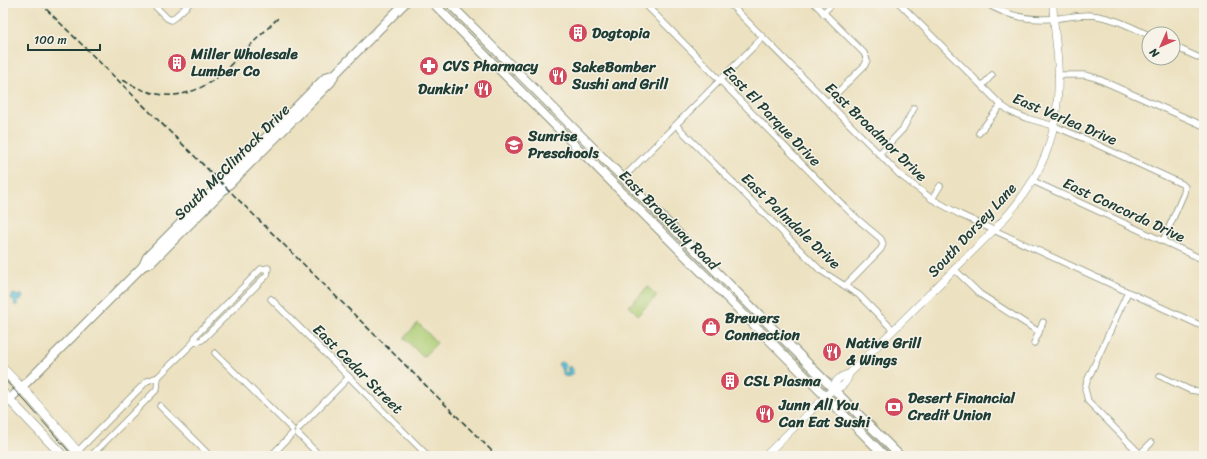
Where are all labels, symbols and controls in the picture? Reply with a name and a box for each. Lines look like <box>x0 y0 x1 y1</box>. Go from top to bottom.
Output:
place label: Dogtopia <box>592 20 650 46</box>
building icon: Dogtopia <box>567 22 589 44</box>
scale bar <box>28 26 100 52</box>
north arrow <box>1141 26 1181 66</box>
text: 100 m <box>34 29 67 51</box>
place label: Miller Wholesale Lumber Co <box>190 41 298 84</box>
text: N <box>1145 43 1164 63</box>
building icon: Miller Wholesale Lumber Co <box>166 52 188 74</box>
place label: CVS Pharmacy <box>442 53 539 79</box>
place label: SakeBomber Sushi and Grill <box>571 54 669 97</box>
pharmacy icon: CVS Pharmacy <box>418 55 440 77</box>
street label: East El Parque Drive <box>716 59 828 173</box>
restaurant icon: SakeBomber Sushi and Grill <box>547 65 569 87</box>
place label: Dunkin' <box>418 76 469 102</box>
street label: East Broadmor Drive <box>819 76 933 188</box>
restaurant icon: Dunkin' <box>472 78 494 100</box>
street label: East Verlea Drive <box>1009 85 1121 153</box>
street label: South McClintock Drive <box>168 97 297 226</box>
place label: Sunrise Preschools <box>527 123 600 166</box>
school or university icon: Sunrise Preschools <box>503 134 525 156</box>
street label: East Broadway Road <box>613 164 726 277</box>
street label: East Palmdale Drive <box>735 166 847 276</box>
street label: East Concorda Drive <box>1059 170 1189 250</box>
street label: South Dorsey Lane <box>921 176 1023 284</box>
place label: Brewers Connection <box>724 305 801 348</box>
shop icon: Brewers Connection <box>700 316 722 338</box>
street label: East Cedar Street <box>306 317 410 421</box>
place label: Native Grill & Wings <box>845 330 922 373</box>
restaurant icon: Native Grill & Wings <box>821 341 843 363</box>
place label: CSL Plasma <box>743 368 821 394</box>
building icon: CSL Plasma <box>719 370 741 392</box>
place label: Desert Financial Credit Union <box>907 385 1016 428</box>
place label: Junn All You Can Eat Sushi <box>778 392 871 435</box>
bank icon: Desert Financial Credit Union <box>883 396 905 418</box>
restaurant icon: Junn All You Can Eat Sushi <box>754 403 776 425</box>

